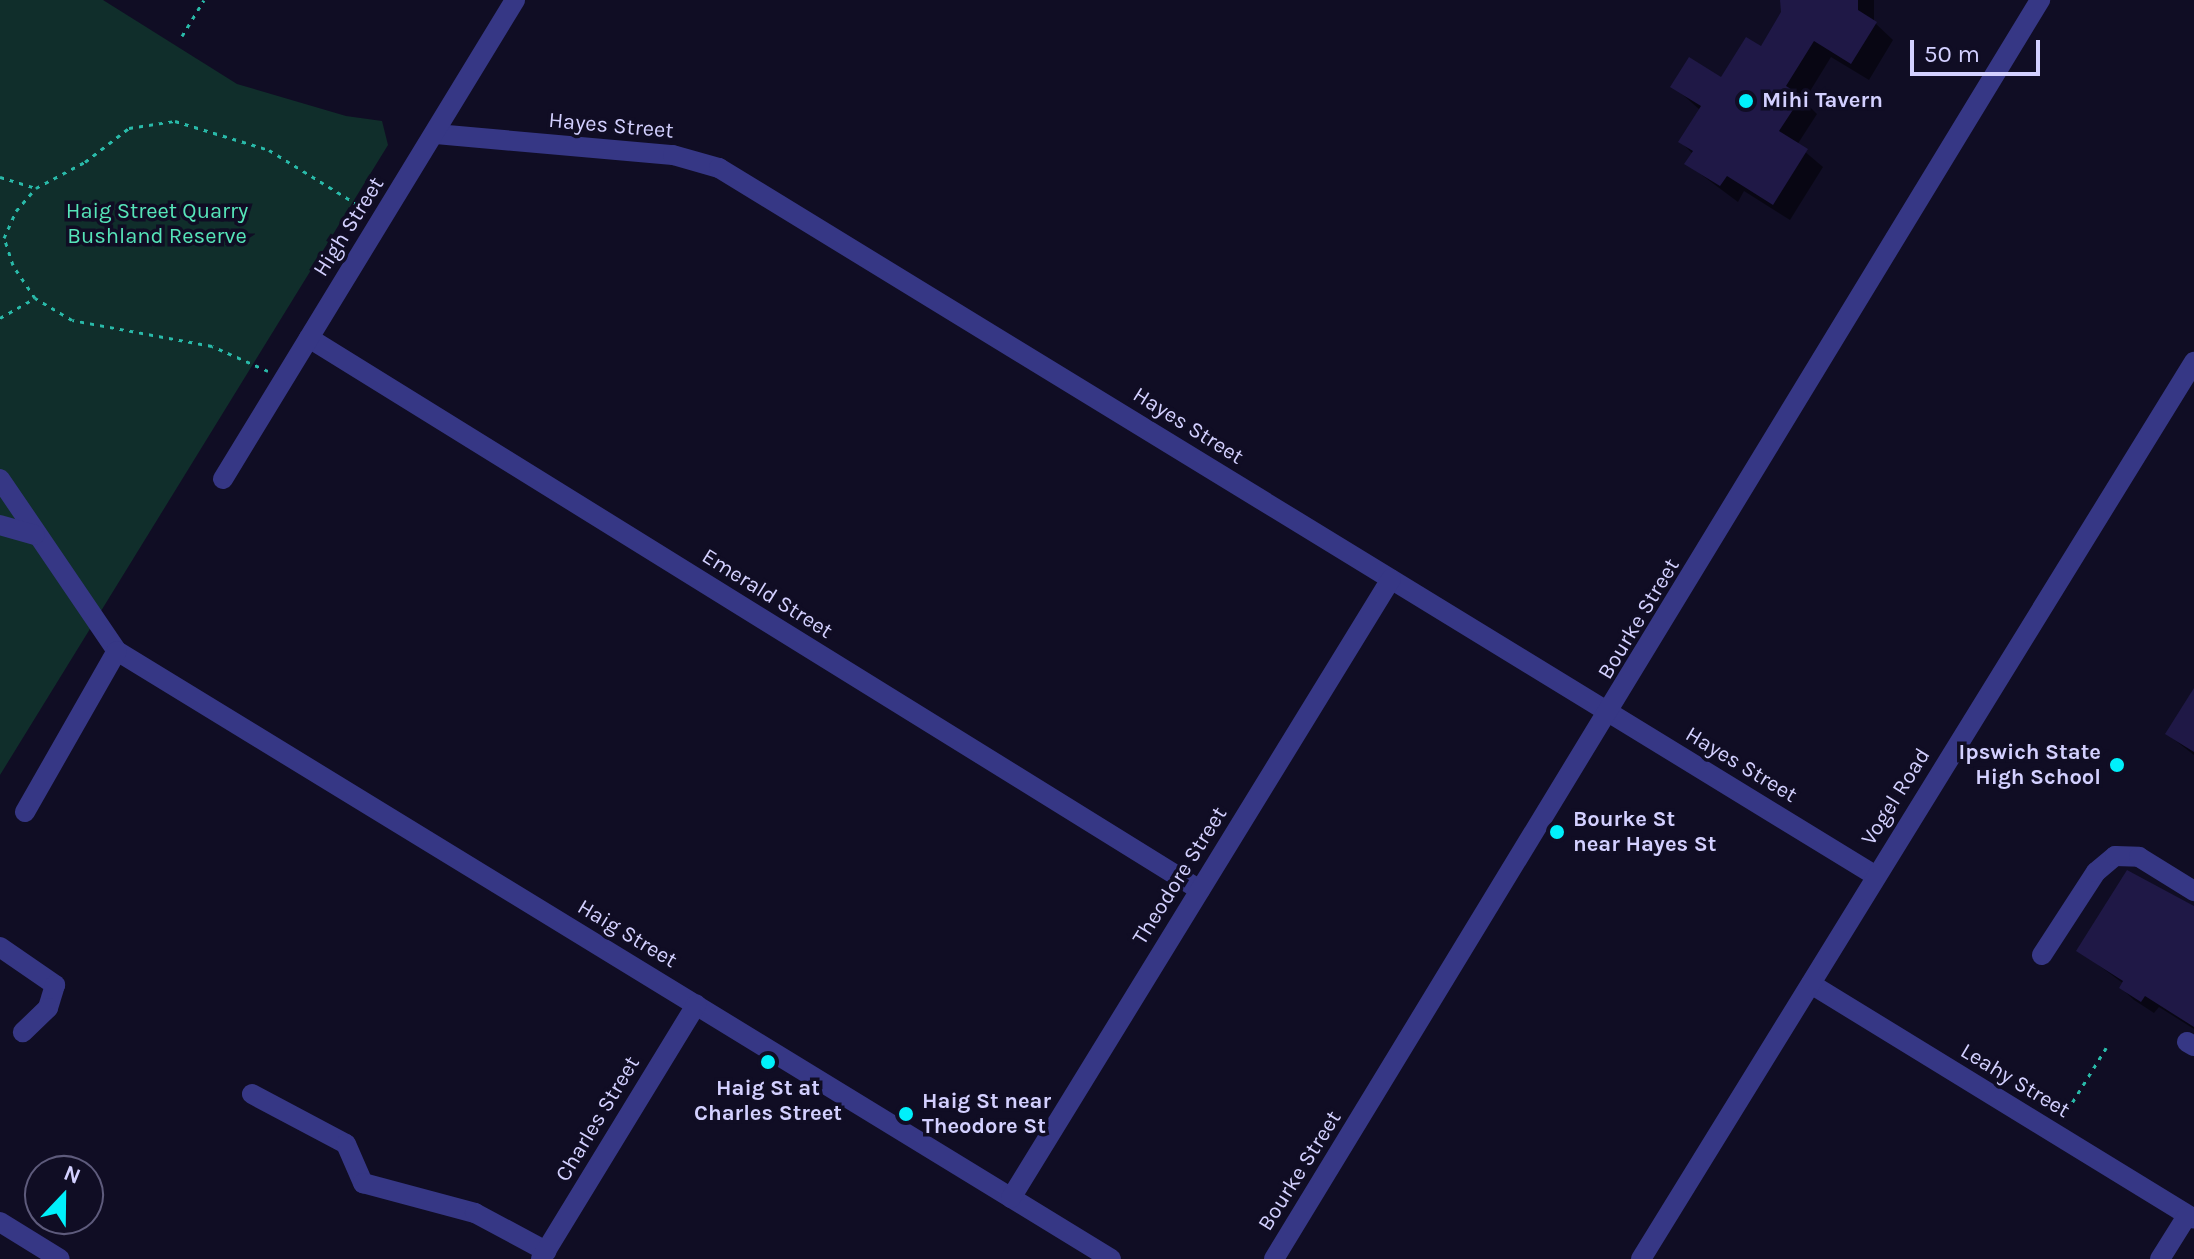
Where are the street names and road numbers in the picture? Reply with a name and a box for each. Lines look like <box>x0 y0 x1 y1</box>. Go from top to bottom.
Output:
street label: Hayes Street <box>547 107 675 145</box>
street label: High Street <box>308 172 390 282</box>
street label: Hayes Street <box>1128 382 1248 470</box>
street label: Emerald Street <box>697 543 837 645</box>
street label: Bourke Street <box>1593 554 1685 684</box>
street label: Hayes Street <box>1680 721 1802 809</box>
street label: Vogel Road <box>1856 744 1936 850</box>
street label: Theodore Street <box>1127 802 1233 950</box>
street label: Haig Street <box>572 894 682 974</box>
street label: Leahy Street <box>1956 1038 2074 1124</box>
street label: Charles Street <box>550 1052 646 1186</box>
street label: Bourke Street <box>1253 1106 1347 1236</box>

